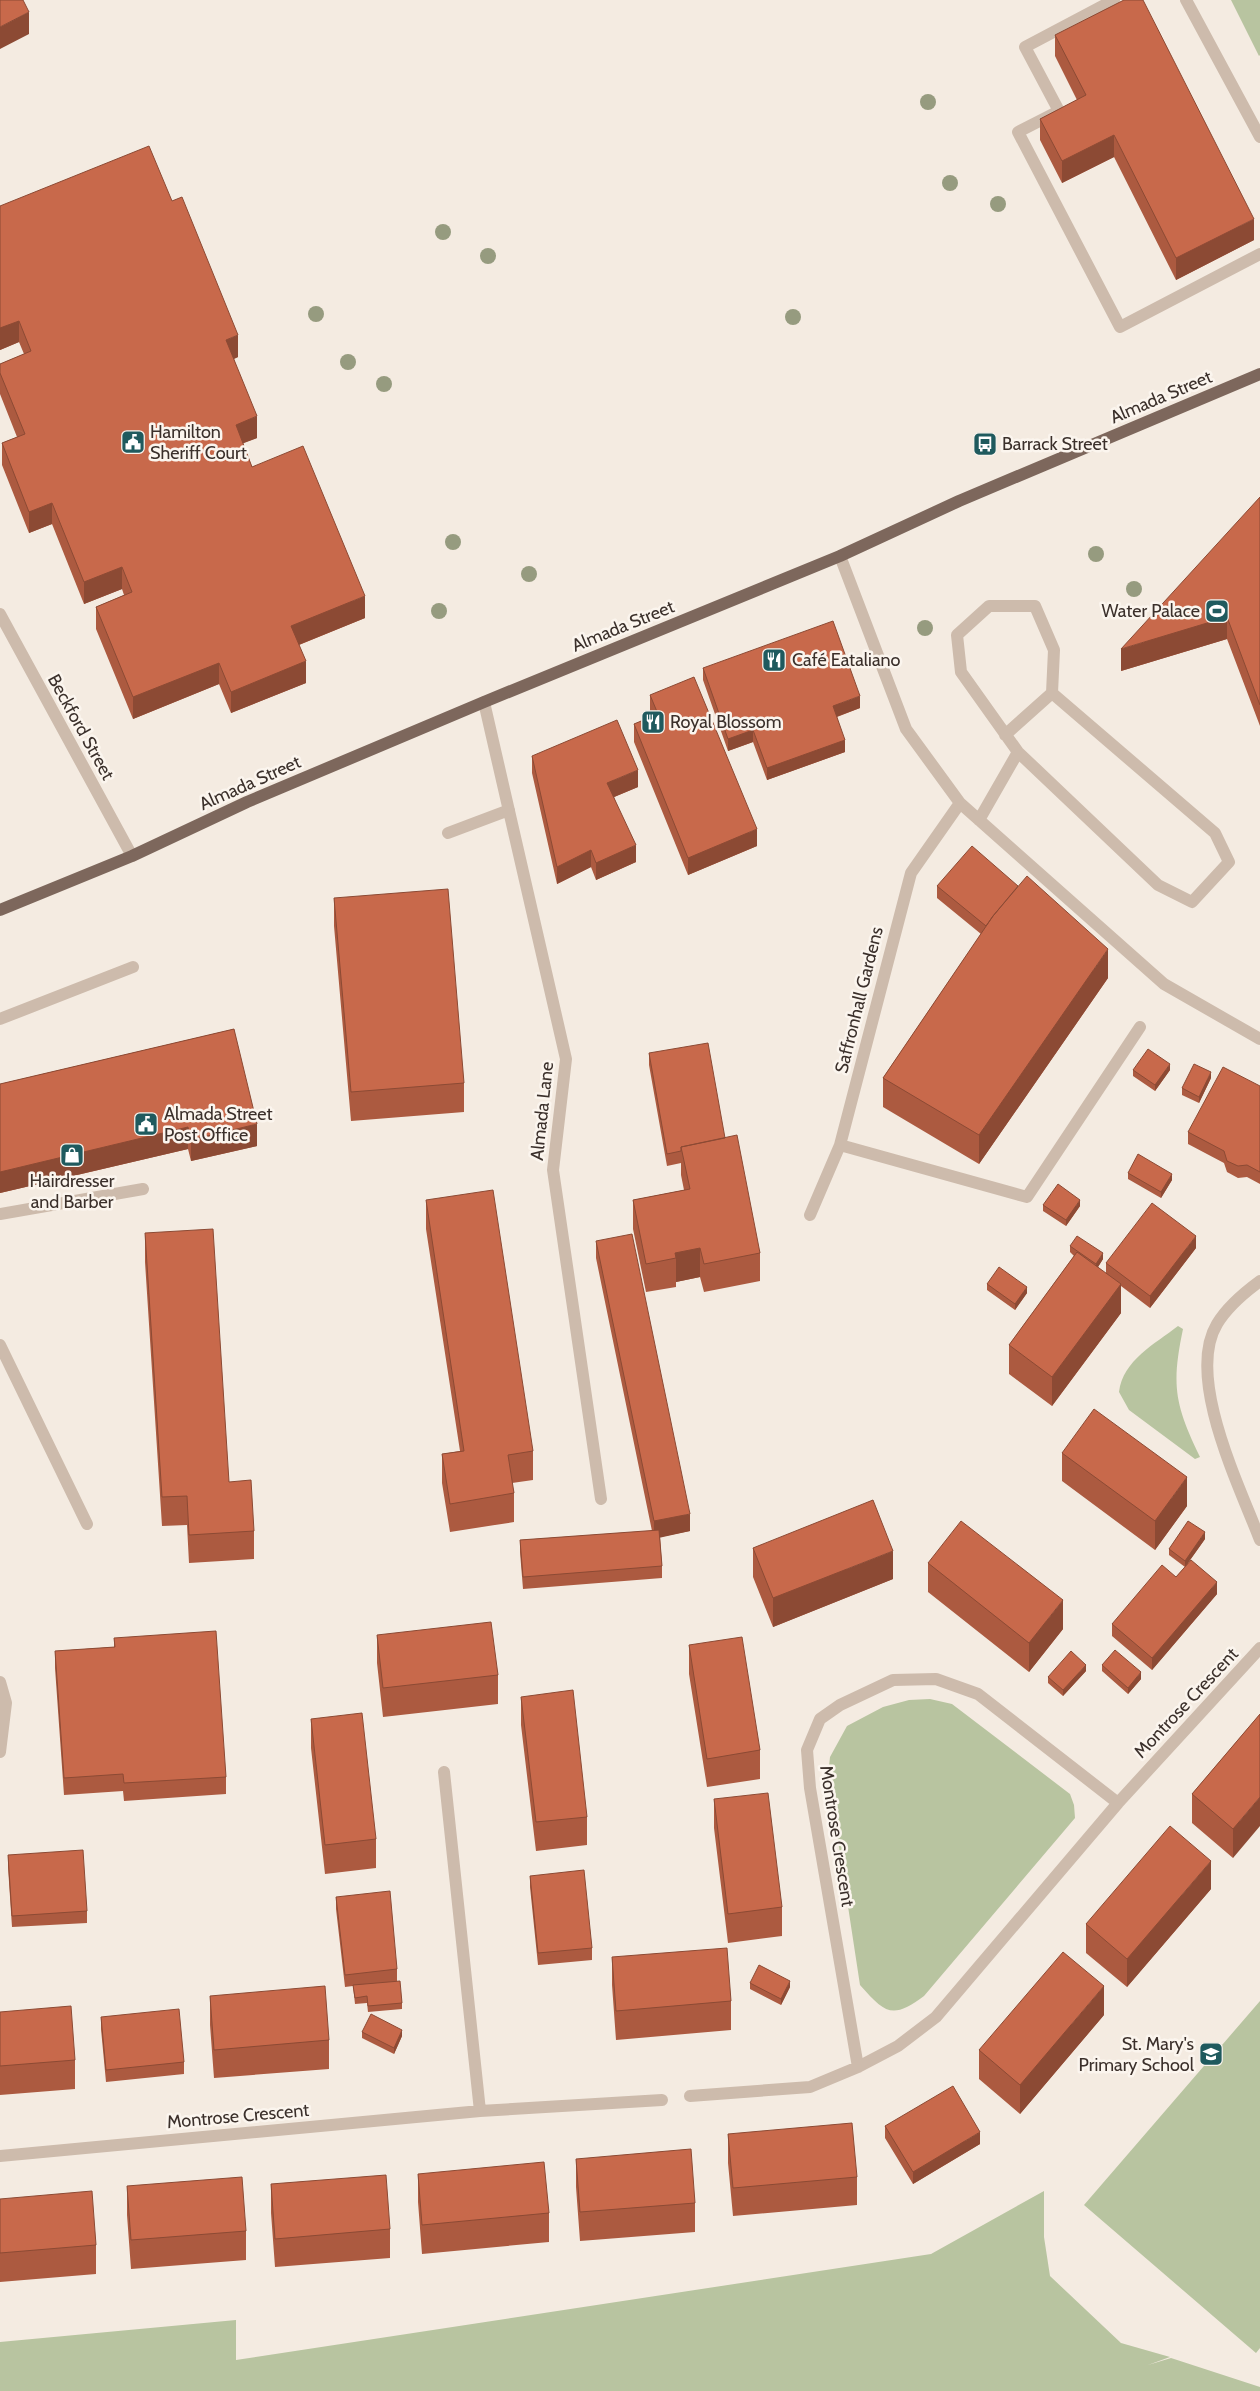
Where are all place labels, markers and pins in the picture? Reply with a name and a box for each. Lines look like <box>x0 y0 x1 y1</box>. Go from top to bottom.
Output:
place label: Hamilton Sheriff Court <box>150 421 247 464</box>
public building icon: Hamilton Sheriff Court <box>120 429 146 455</box>
bus stop icon: Barrack Street <box>972 431 998 457</box>
place label: Barrack Street <box>1002 433 1108 455</box>
sports icon: Water Palace <box>1204 598 1230 624</box>
place label: Water Palace <box>1101 600 1200 622</box>
restaurant icon: Café Eataliano <box>761 647 787 673</box>
place label: Café Eataliano <box>792 649 901 671</box>
restaurant icon: Royal Blossom <box>640 709 666 735</box>
place label: Royal Blossom <box>670 711 781 733</box>
place label: Almada Street Post Office <box>164 1103 273 1146</box>
public building icon: Almada Street Post Office <box>133 1111 159 1137</box>
shop icon: Hairdresser and Barber <box>59 1142 85 1168</box>
place label: Hairdresser and Barber <box>30 1170 115 1213</box>
place label: St. Mary's Primary School <box>1079 2033 1195 2076</box>
school or university icon: St. Mary's Primary School <box>1198 2041 1224 2067</box>

